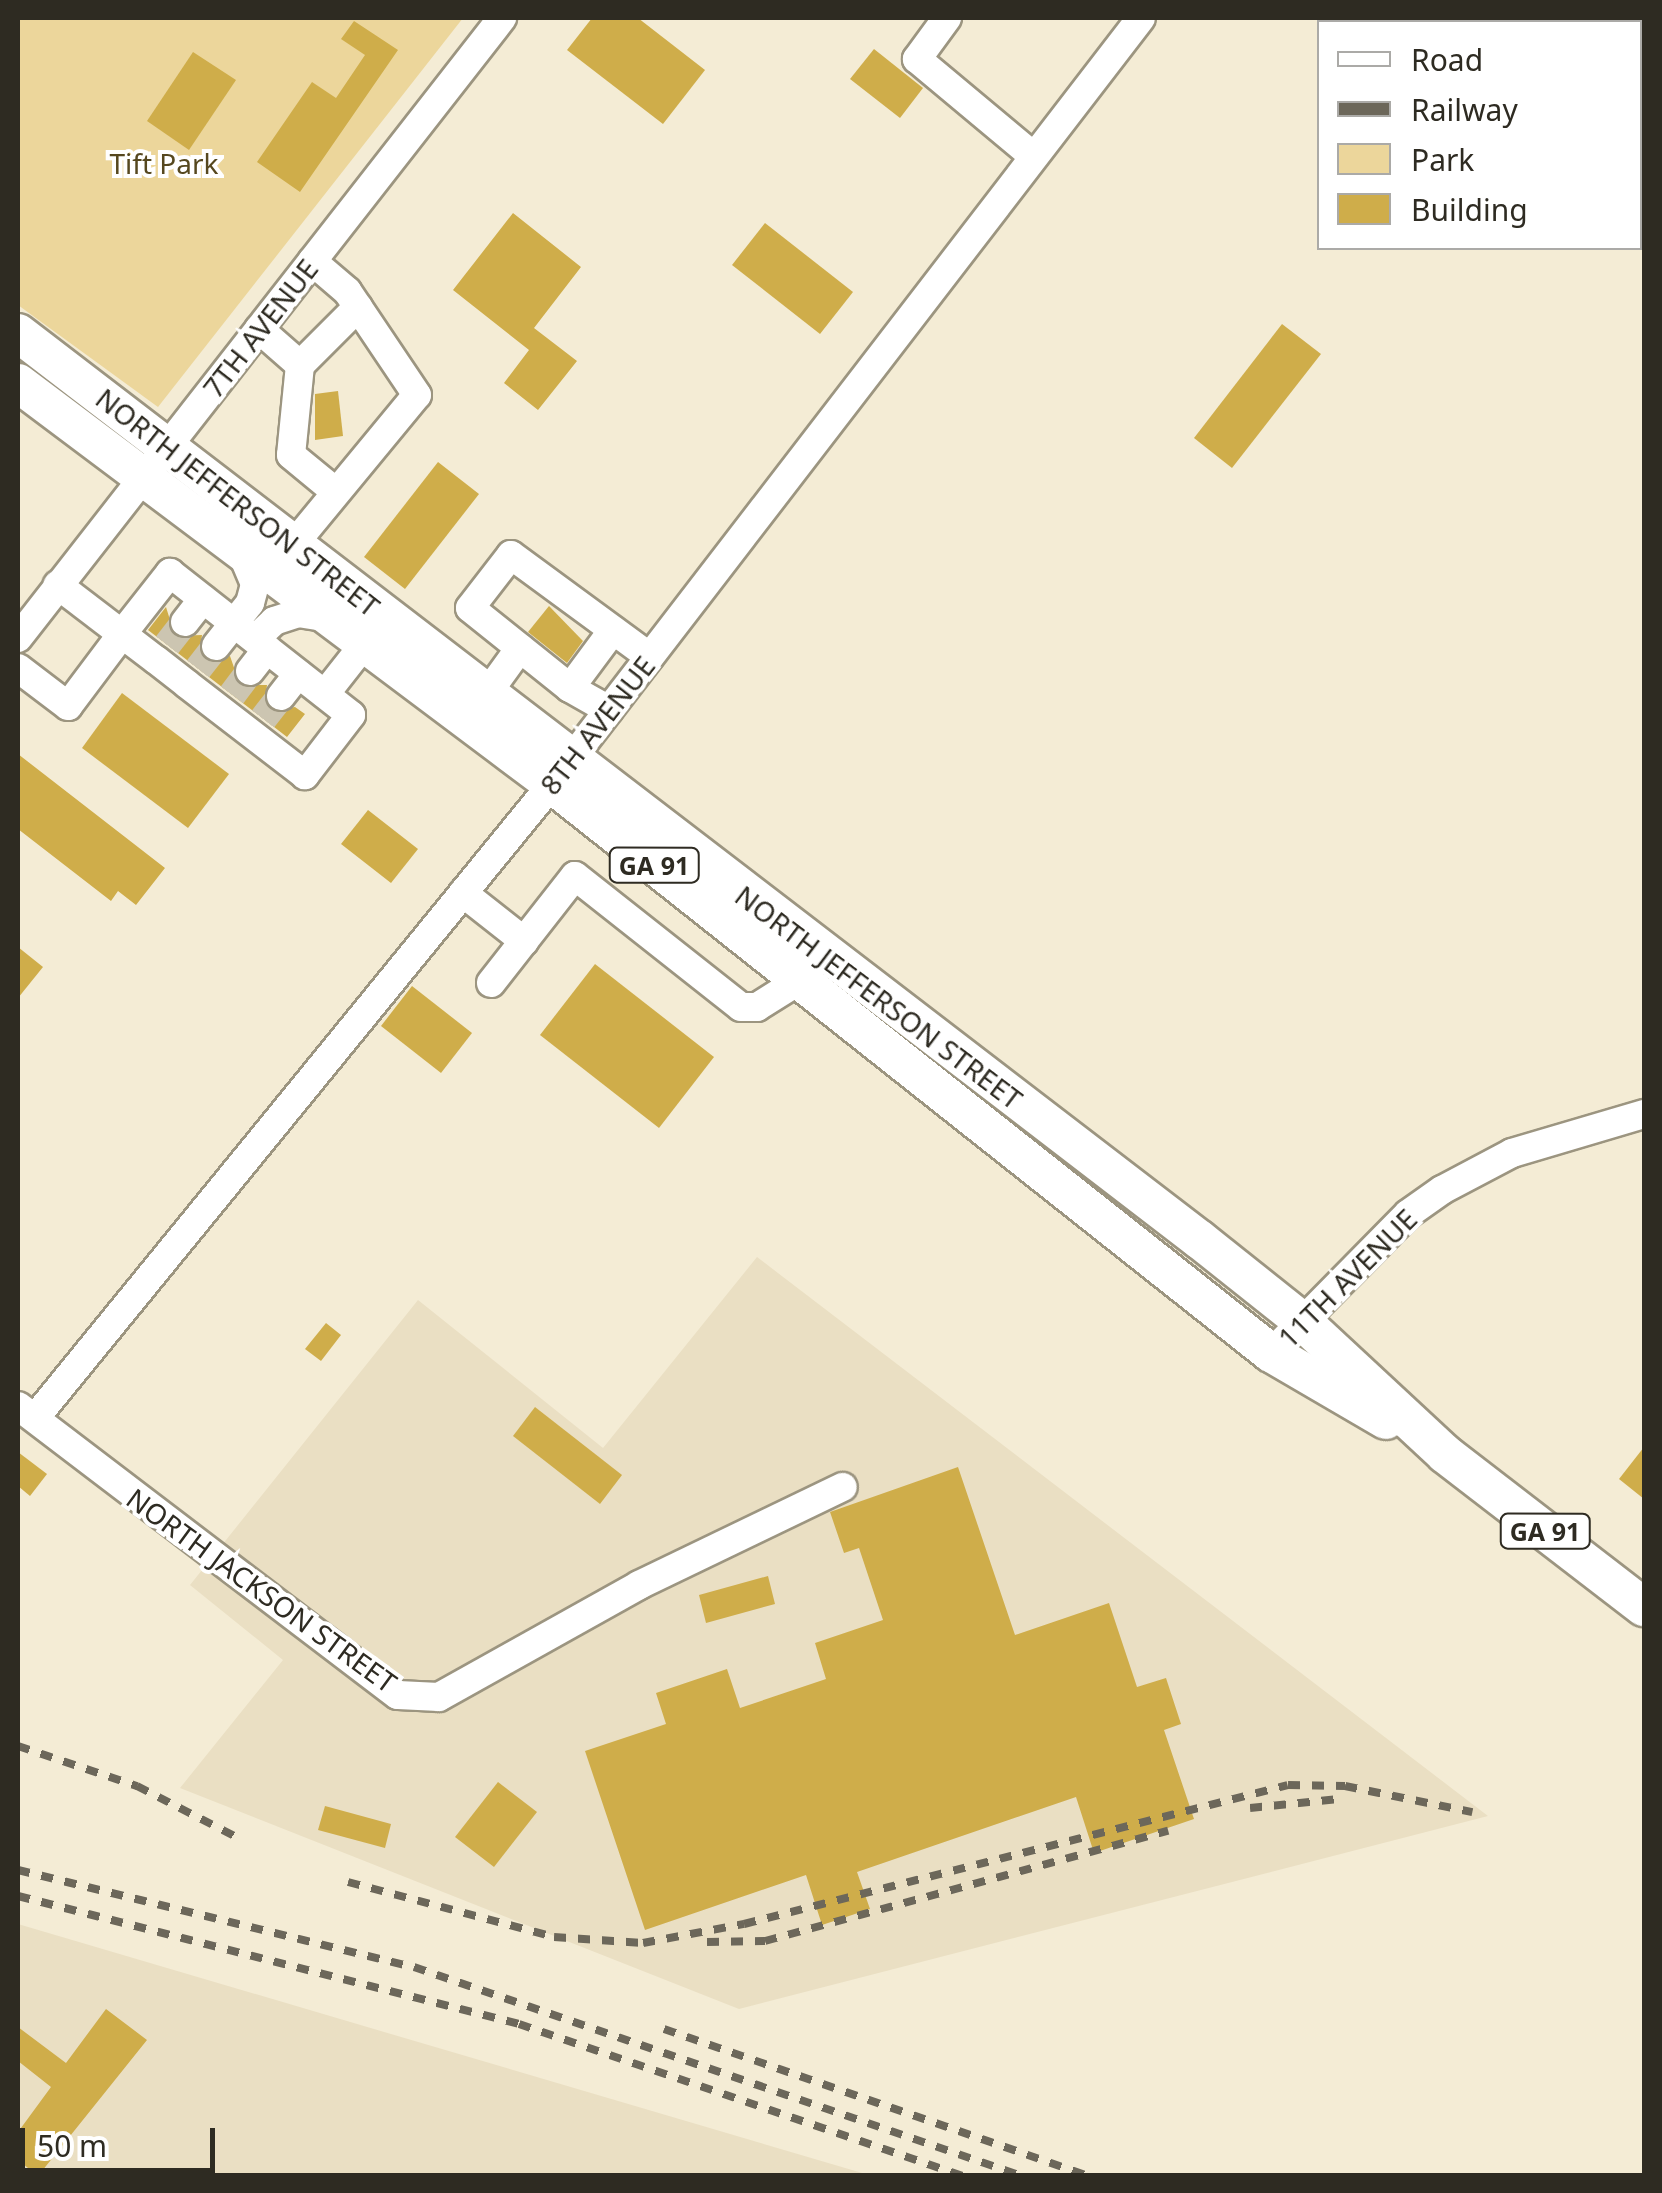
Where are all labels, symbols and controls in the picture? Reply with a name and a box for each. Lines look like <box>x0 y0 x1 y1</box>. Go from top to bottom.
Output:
legend <box>1317 20 1642 250</box>
text: Road <box>1411 39 1483 80</box>
text: Railway <box>1411 89 1518 130</box>
text: Park <box>1411 139 1474 180</box>
park label: Tift Park <box>110 146 218 180</box>
text: Building <box>1411 189 1528 230</box>
street label: 7TH AVENUE <box>196 252 324 404</box>
street label: NORTH JEFFERSON STREET <box>90 381 386 623</box>
street label: 8TH AVENUE <box>533 649 661 801</box>
road number: GA 91 <box>606 845 702 885</box>
street label: NORTH JEFFERSON STREET <box>729 878 1029 1116</box>
street label: 11TH AVENUE <box>1271 1202 1423 1354</box>
street label: NORTH JACKSON STREET <box>121 1481 403 1699</box>
road number: GA 91 <box>1498 1511 1592 1551</box>
scale bar <box>25 2108 220 2170</box>
text: 50 m <box>37 2125 107 2166</box>

